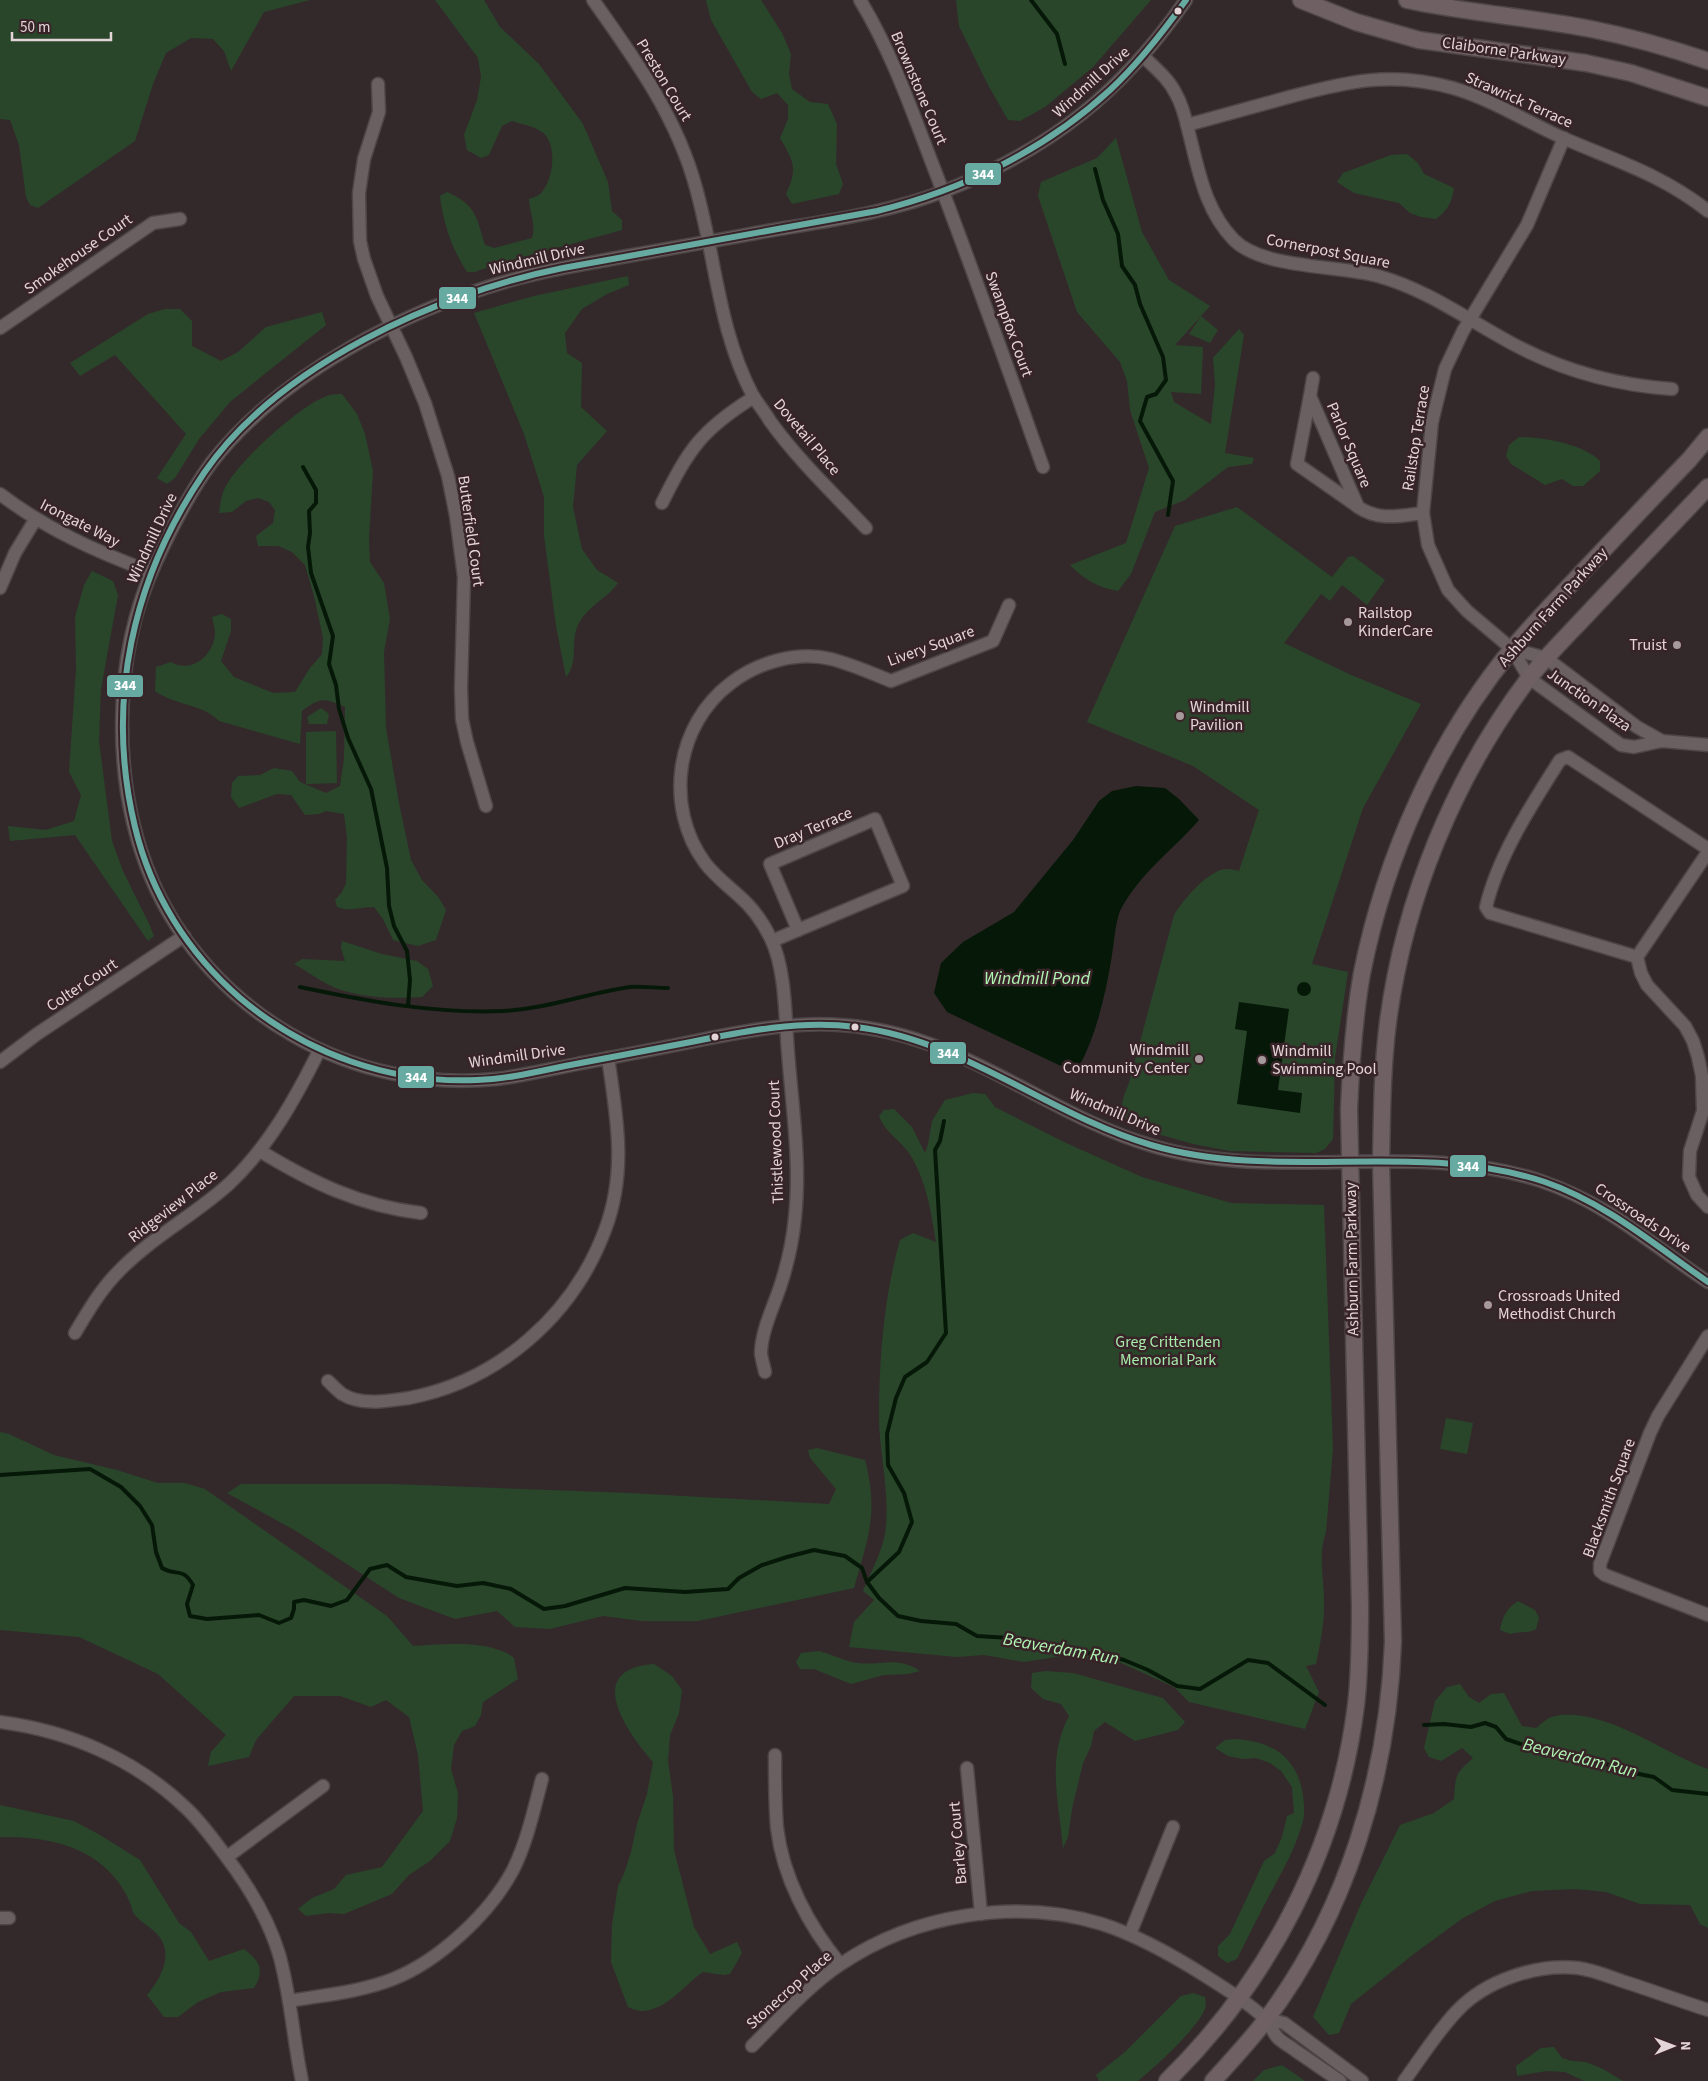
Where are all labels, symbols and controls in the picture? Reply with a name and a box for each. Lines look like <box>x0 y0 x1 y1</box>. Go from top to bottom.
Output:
unlabelled marker <box>1173 6 1183 16</box>
scale bar <box>12 10 111 42</box>
text: 50 m <box>20 17 50 38</box>
street label: Brownstone Court <box>885 28 953 149</box>
street label: Claiborne Parkway <box>1441 31 1568 71</box>
street label: Preston Court <box>631 35 697 126</box>
street label: Windmill Drive <box>1047 41 1135 123</box>
street label: Strawrick Terrace <box>1462 66 1576 134</box>
line badge: 344 <box>964 162 1002 186</box>
text: 344 <box>972 165 995 185</box>
street label: Smokehouse Court <box>19 208 137 300</box>
street label: Cornerpost Square <box>1264 228 1392 274</box>
street label: Windmill Drive <box>487 237 587 281</box>
street label: Swampfox Court <box>980 268 1038 380</box>
line badge: 344 <box>438 286 477 310</box>
text: 344 <box>446 289 469 309</box>
street label: Railstop Terrace <box>1397 384 1435 492</box>
street label: Dovetail Place <box>768 394 846 480</box>
street label: Parlor Square <box>1321 399 1377 491</box>
street label: Butterfield Court <box>452 474 490 589</box>
street label: Windmill Drive <box>121 489 183 587</box>
street label: Irongate Way <box>36 493 124 553</box>
street label: Ashburn Farm Parkway <box>1493 542 1613 671</box>
place label: Railstop KinderCare <box>1358 602 1433 642</box>
marker: Railstop KinderCare <box>1342 616 1354 628</box>
street label: Livery Square <box>884 620 978 672</box>
place label: Truist <box>1629 634 1668 656</box>
marker: Truist <box>1671 639 1683 651</box>
street label: Junction Plaza <box>1543 663 1635 737</box>
line badge: 344 <box>106 674 144 698</box>
text: 344 <box>114 676 137 696</box>
place label: Windmill Pavilion <box>1190 696 1250 736</box>
marker: Windmill Pavilion <box>1174 710 1186 722</box>
street label: Dray Terrace <box>771 802 856 854</box>
street label: Colter Court <box>42 953 122 1017</box>
water label: Windmill Pond <box>984 966 1090 991</box>
unlabelled marker <box>850 1022 860 1032</box>
unlabelled marker <box>710 1032 720 1042</box>
street label: Windmill Drive <box>467 1038 567 1074</box>
place label: Windmill Community Center <box>1063 1039 1189 1079</box>
place label: Windmill Swimming Pool <box>1272 1040 1377 1080</box>
line badge: 344 <box>929 1041 967 1065</box>
text: 344 <box>937 1044 960 1064</box>
marker: Windmill Community Center <box>1193 1053 1205 1065</box>
marker: Windmill Swimming Pool <box>1256 1054 1268 1066</box>
line badge: 344 <box>397 1065 435 1089</box>
text: 344 <box>405 1068 428 1088</box>
street label: Thistlewood Court <box>763 1079 789 1204</box>
street label: Windmill Drive <box>1066 1083 1164 1141</box>
line badge: 344 <box>1449 1154 1487 1178</box>
text: 344 <box>1457 1157 1480 1177</box>
street label: Ridgeview Place <box>124 1164 222 1248</box>
street label: Crossroads Drive <box>1590 1178 1696 1258</box>
street label: Ashburn Farm Parkway <box>1340 1181 1364 1336</box>
place label: Crossroads United Methodist Church <box>1498 1285 1620 1325</box>
marker: Crossroads United Methodist Church <box>1482 1299 1494 1311</box>
park label: Greg Crittenden Memorial Park <box>1115 1331 1221 1371</box>
street label: Blacksmith Square <box>1577 1435 1641 1561</box>
water label: Beaverdam Run <box>1001 1627 1121 1671</box>
water label: Beaverdam Run <box>1520 1732 1640 1784</box>
street label: Barley Court <box>943 1800 973 1885</box>
street label: Stonecrop Place <box>741 1946 837 2034</box>
north arrow <box>1648 2021 1698 2071</box>
text: N <box>1675 2041 1695 2051</box>

